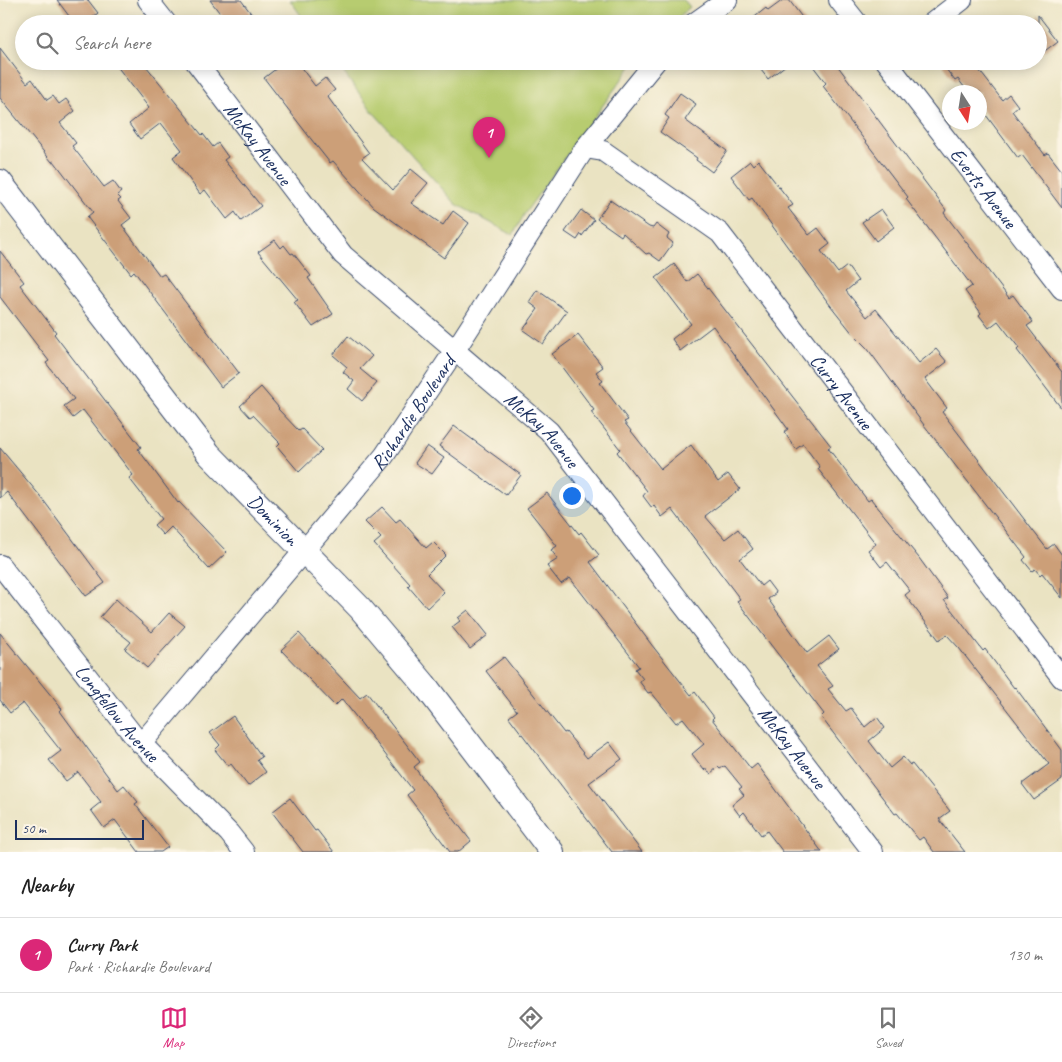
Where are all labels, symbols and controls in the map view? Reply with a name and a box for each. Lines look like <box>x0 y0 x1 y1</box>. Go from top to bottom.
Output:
search box <box>15 15 1047 70</box>
icon: search <box>33 29 61 57</box>
text: Search here <box>73 31 150 55</box>
north arrow <box>942 85 987 130</box>
street label: McKay Avenue <box>218 98 298 191</box>
pin: 1 <box>473 117 505 158</box>
street label: Everts Avenue <box>944 143 1023 234</box>
street label: Richardie Boulevard <box>365 348 463 475</box>
street label: Curry Avenue <box>804 349 879 436</box>
street label: McKay Avenue <box>499 386 585 474</box>
your location <box>559 483 585 509</box>
street label: Dominion <box>242 489 305 552</box>
street label: Longfellow Avenue <box>70 660 166 769</box>
street label: McKay Avenue <box>752 701 832 795</box>
scale bar <box>15 817 144 840</box>
text: 50 m <box>22 820 46 837</box>
text: Nearby <box>20 872 73 898</box>
text: Curry Park <box>67 933 137 957</box>
text: 1 <box>32 945 40 965</box>
text: 130 m <box>1008 945 1042 965</box>
text: Park · Richardie Boulevard <box>67 957 210 977</box>
tab: Map <box>160 1004 188 1051</box>
tab: Directions <box>507 1004 555 1051</box>
tab: Saved <box>874 1004 902 1051</box>

